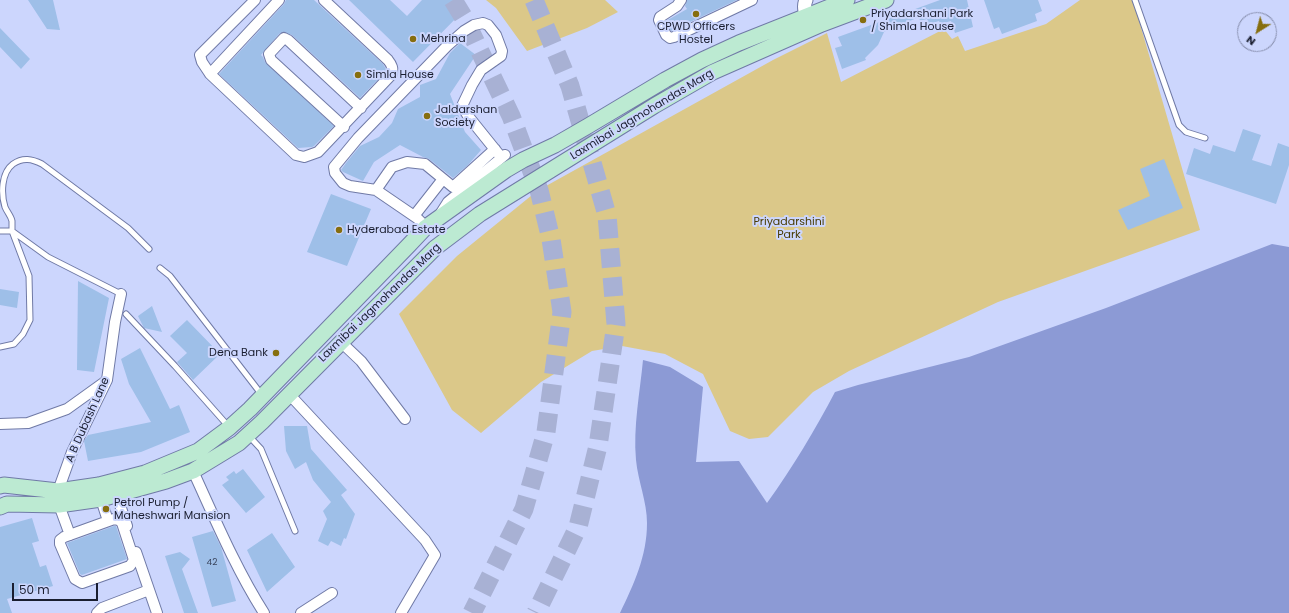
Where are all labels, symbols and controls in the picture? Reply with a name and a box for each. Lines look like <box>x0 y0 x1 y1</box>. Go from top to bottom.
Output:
place label: Priyadarshani Park / Shimla House <box>871 7 973 33</box>
marker: CPWD Officers Hostel <box>691 9 701 19</box>
north arrow <box>1237 12 1277 52</box>
marker: Priyadarshani Park / Shimla House <box>858 15 868 25</box>
place label: CPWD Officers Hostel <box>657 20 735 46</box>
place label: Mehrina <box>421 32 466 46</box>
text: N <box>1242 32 1259 50</box>
marker: Mehrina <box>408 34 418 44</box>
street label: Laxmibai Jagmohandas Marg <box>568 67 716 163</box>
place label: Simla House <box>366 68 434 82</box>
marker: Simla House <box>353 70 363 80</box>
place label: Jaldarshan Society <box>435 103 497 129</box>
marker: Jaldarshan Society <box>422 111 432 121</box>
park label: Priyadarshini Park <box>753 215 825 241</box>
place label: Hyderabad Estate <box>347 223 445 237</box>
marker: Hyderabad Estate <box>334 225 344 235</box>
street label: Laxmibai Jagmohandas Marg <box>316 241 444 365</box>
place label: Dena Bank <box>209 346 268 360</box>
marker: Dena Bank <box>271 348 281 358</box>
street label: A B Dubash Lane <box>63 376 113 464</box>
place label: Petrol Pump / Maheshwari Mansion <box>114 496 230 522</box>
marker: Petrol Pump / Maheshwari Mansion <box>101 504 111 514</box>
house number: 42 <box>207 558 217 568</box>
scale bar <box>14 575 100 601</box>
text: 50 m <box>19 581 50 598</box>

